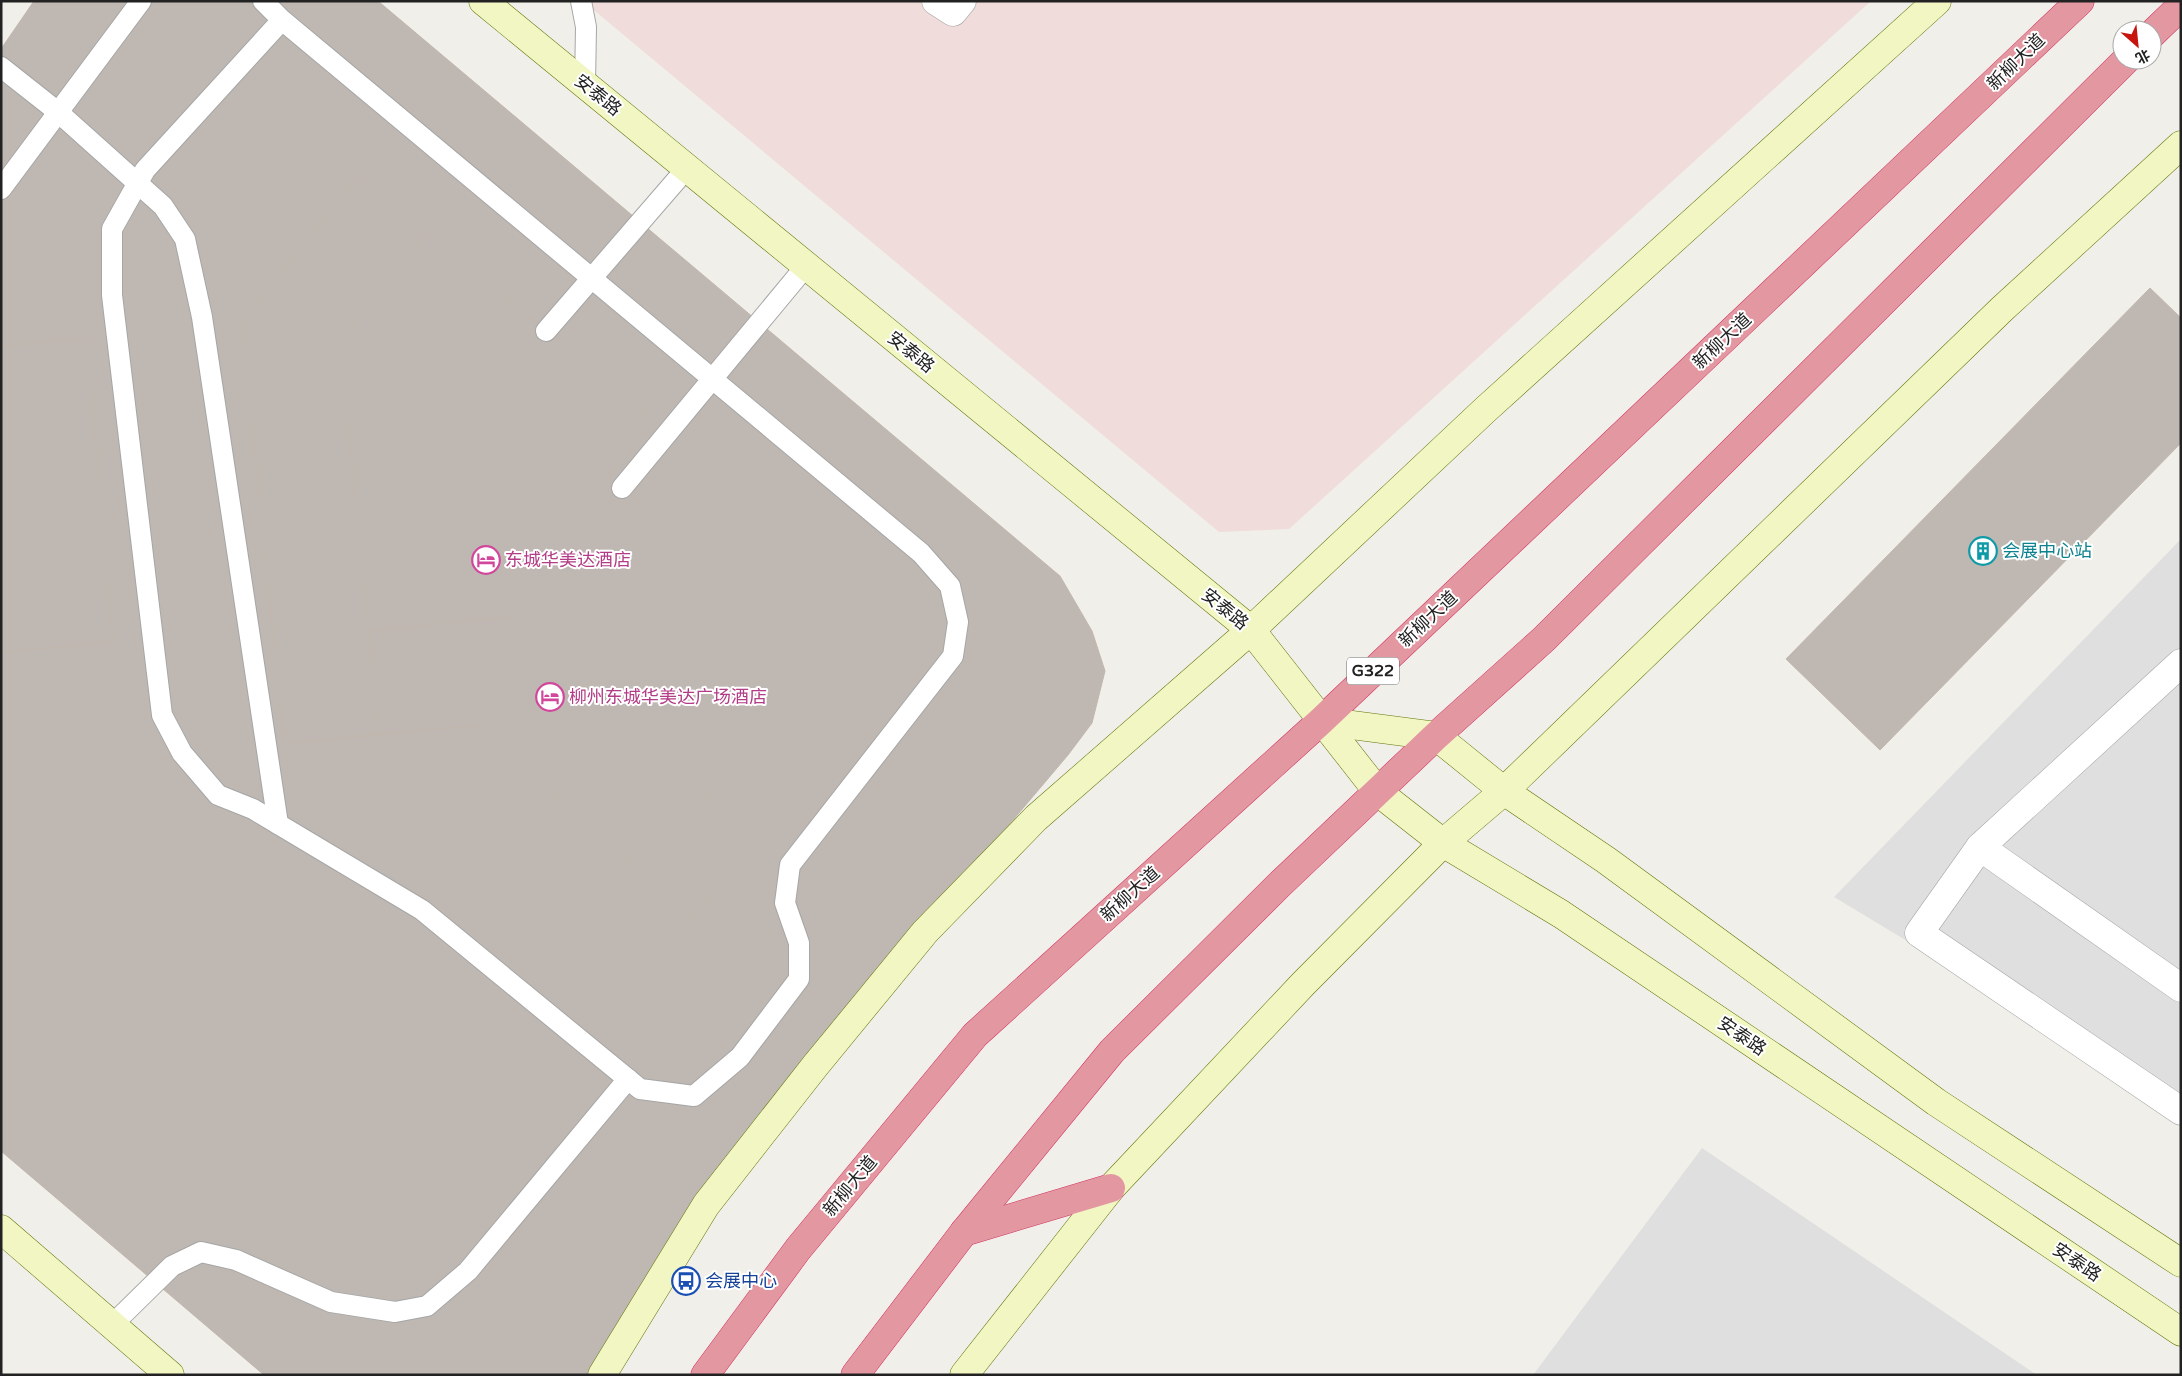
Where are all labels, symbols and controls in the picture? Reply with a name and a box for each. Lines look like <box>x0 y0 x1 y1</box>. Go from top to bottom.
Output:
north arrow <box>2112 20 2162 70</box>
street label: 新柳大道 <box>1982 29 2050 95</box>
text: 北 <box>2133 45 2153 67</box>
street label: 安泰路 <box>570 69 626 121</box>
street label: 新柳大道 <box>1688 308 1756 374</box>
street label: 安泰路 <box>883 326 939 378</box>
building icon: 会展中心站 <box>1968 536 1998 566</box>
place label: 会展中心站 <box>2002 540 2092 562</box>
hotel icon: 东城华美达酒店 <box>471 545 501 575</box>
place label: 东城华美达酒店 <box>505 549 631 571</box>
street label: 安泰路 <box>1197 583 1253 635</box>
street label: 新柳大道 <box>1394 586 1462 652</box>
road number: G322 <box>1347 658 1399 684</box>
hotel icon: 柳州东城华美达广场酒店 <box>535 682 565 712</box>
place label: 柳州东城华美达广场酒店 <box>569 686 767 708</box>
street label: 新柳大道 <box>1096 862 1164 926</box>
street label: 安泰路 <box>1713 1012 1771 1060</box>
street label: 新柳大道 <box>818 1151 882 1221</box>
street label: 安泰路 <box>2048 1238 2106 1286</box>
bus stop icon: 会展中心 <box>671 1266 701 1296</box>
place label: 会展中心 <box>705 1270 777 1292</box>

